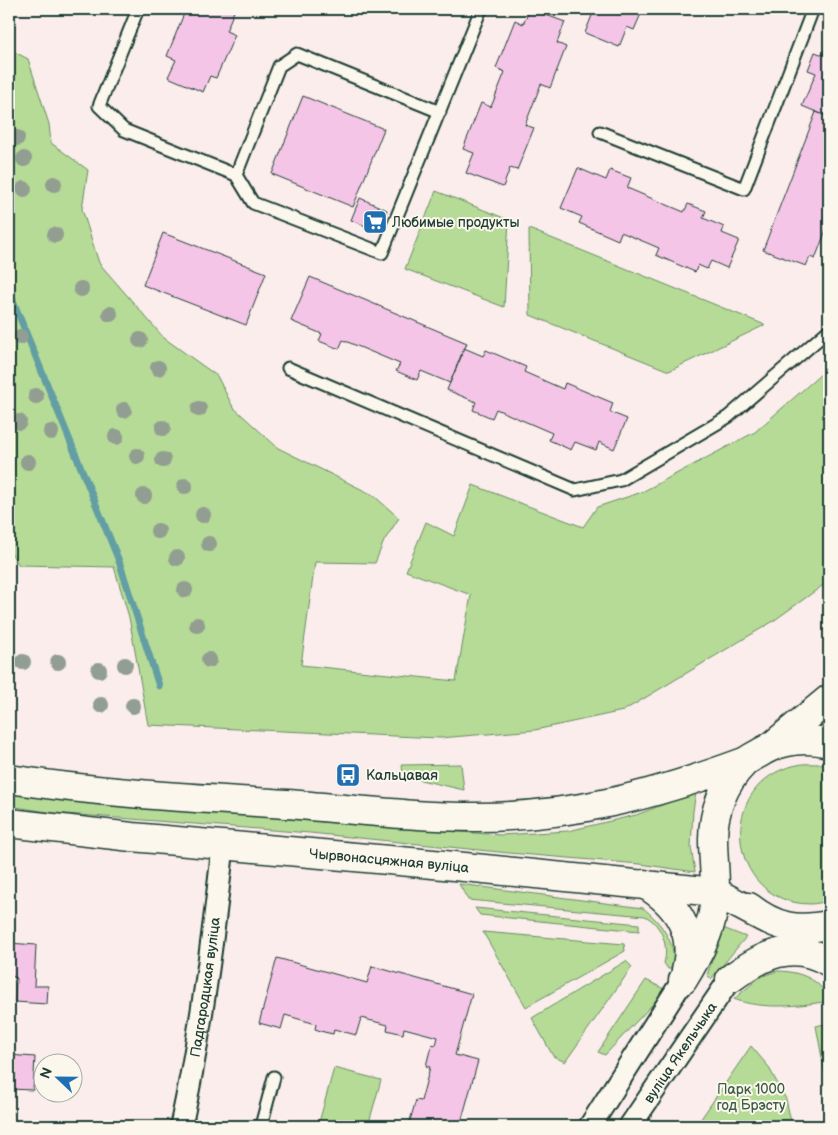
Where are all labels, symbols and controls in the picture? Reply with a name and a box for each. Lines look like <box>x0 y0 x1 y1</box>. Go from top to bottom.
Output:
supermarket icon: Любимые продукты <box>362 209 388 235</box>
place label: Любимые продукты <box>391 214 520 231</box>
bus stop icon: Кальцавая <box>335 762 361 788</box>
place label: Кальцавая <box>366 767 438 784</box>
street label: Чырвонасцяжная вуліца <box>309 844 471 876</box>
street label: Падгародцкая вуліца <box>186 916 223 1058</box>
street label: вуліца Якельчыка <box>640 998 721 1106</box>
north arrow <box>32 1052 82 1102</box>
text: N <box>37 1065 56 1081</box>
park label: Парк 1000 год Брэсту <box>717 1081 786 1114</box>

